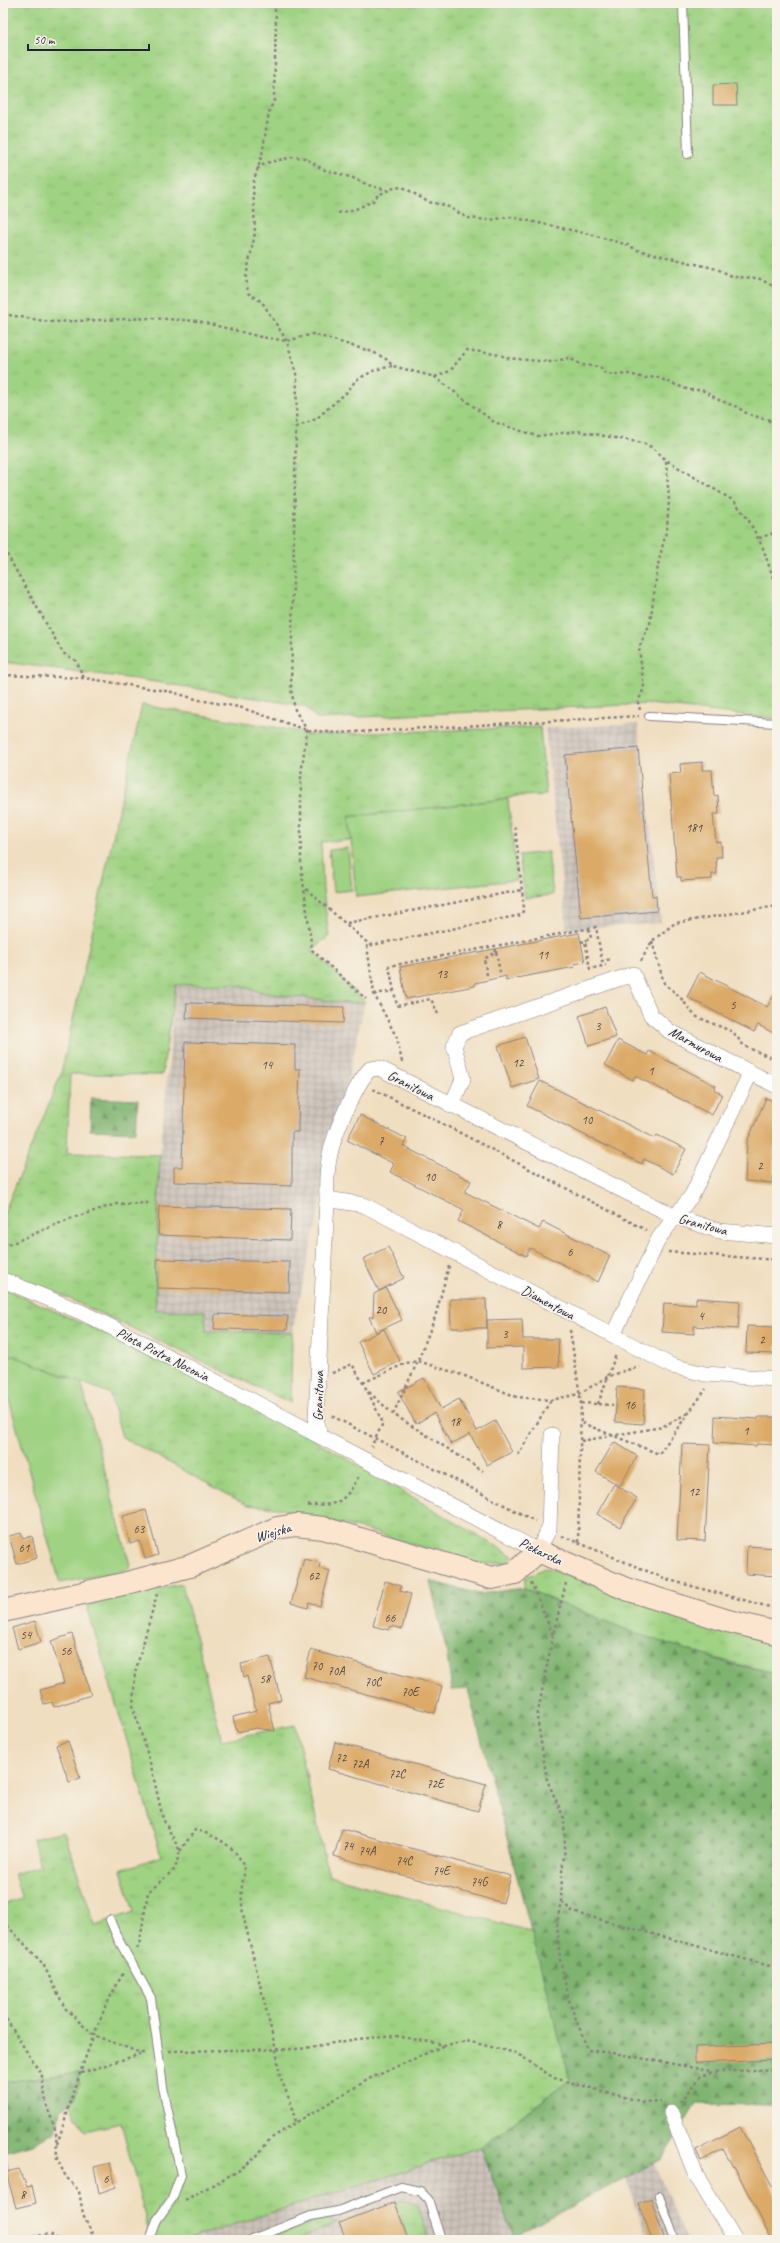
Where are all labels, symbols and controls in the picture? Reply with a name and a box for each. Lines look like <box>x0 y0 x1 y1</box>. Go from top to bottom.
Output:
scale bar <box>28 26 149 52</box>
text: 50 m <box>34 32 56 48</box>
house number: 181 <box>686 820 703 836</box>
house number: 11 <box>538 947 549 963</box>
house number: 13 <box>437 966 449 982</box>
house number: 5 <box>730 997 736 1013</box>
house number: 3 <box>595 1018 602 1034</box>
street label: Marmurowa <box>666 1023 726 1066</box>
house number: 12 <box>513 1055 525 1071</box>
house number: 14 <box>262 1057 274 1073</box>
house number: 1 <box>648 1063 654 1079</box>
street label: Granitowa <box>385 1067 438 1105</box>
house number: 10 <box>582 1112 594 1128</box>
house number: 7 <box>378 1133 384 1149</box>
house number: 2 <box>757 1158 764 1174</box>
house number: 10 <box>425 1169 437 1185</box>
street label: Granitowa <box>677 1210 730 1239</box>
house number: 8 <box>496 1217 503 1233</box>
house number: 6 <box>567 1244 573 1260</box>
street label: Diamentowa <box>518 1281 578 1324</box>
house number: 20 <box>376 1302 388 1318</box>
house number: 4 <box>698 1308 705 1324</box>
street label: Pilota Piotra Noconia <box>114 1324 213 1385</box>
house number: 3 <box>502 1326 509 1342</box>
house number: 2 <box>759 1332 766 1348</box>
street label: Granitowa <box>310 1370 327 1421</box>
house number: 16 <box>625 1397 636 1413</box>
house number: 18 <box>450 1414 462 1430</box>
house number: 1 <box>743 1423 749 1439</box>
house number: 12 <box>689 1484 701 1500</box>
street label: Wiejska <box>253 1519 294 1546</box>
house number: 63 <box>134 1521 146 1537</box>
street label: Piekarska <box>517 1534 566 1569</box>
house number: 61 <box>19 1540 30 1556</box>
house number: 62 <box>309 1568 321 1584</box>
house number: 66 <box>385 1610 396 1626</box>
house number: 54 <box>21 1627 33 1643</box>
house number: 56 <box>61 1643 72 1659</box>
house number: 70 <box>312 1658 324 1674</box>
house number: 70A <box>328 1663 345 1679</box>
house number: 58 <box>260 1671 272 1687</box>
house number: 70C <box>365 1674 383 1690</box>
house number: 70E <box>401 1684 420 1700</box>
house number: 72 <box>336 1750 348 1766</box>
house number: 72A <box>352 1756 369 1772</box>
house number: 72C <box>389 1766 407 1782</box>
house number: 72E <box>426 1776 445 1792</box>
house number: 74 <box>343 1838 355 1854</box>
house number: 74A <box>359 1843 376 1859</box>
house number: 74C <box>396 1853 414 1869</box>
house number: 74E <box>432 1863 451 1879</box>
house number: 74G <box>471 1874 488 1890</box>
house number: 6 <box>103 2171 109 2187</box>
house number: 8 <box>20 2187 27 2203</box>

